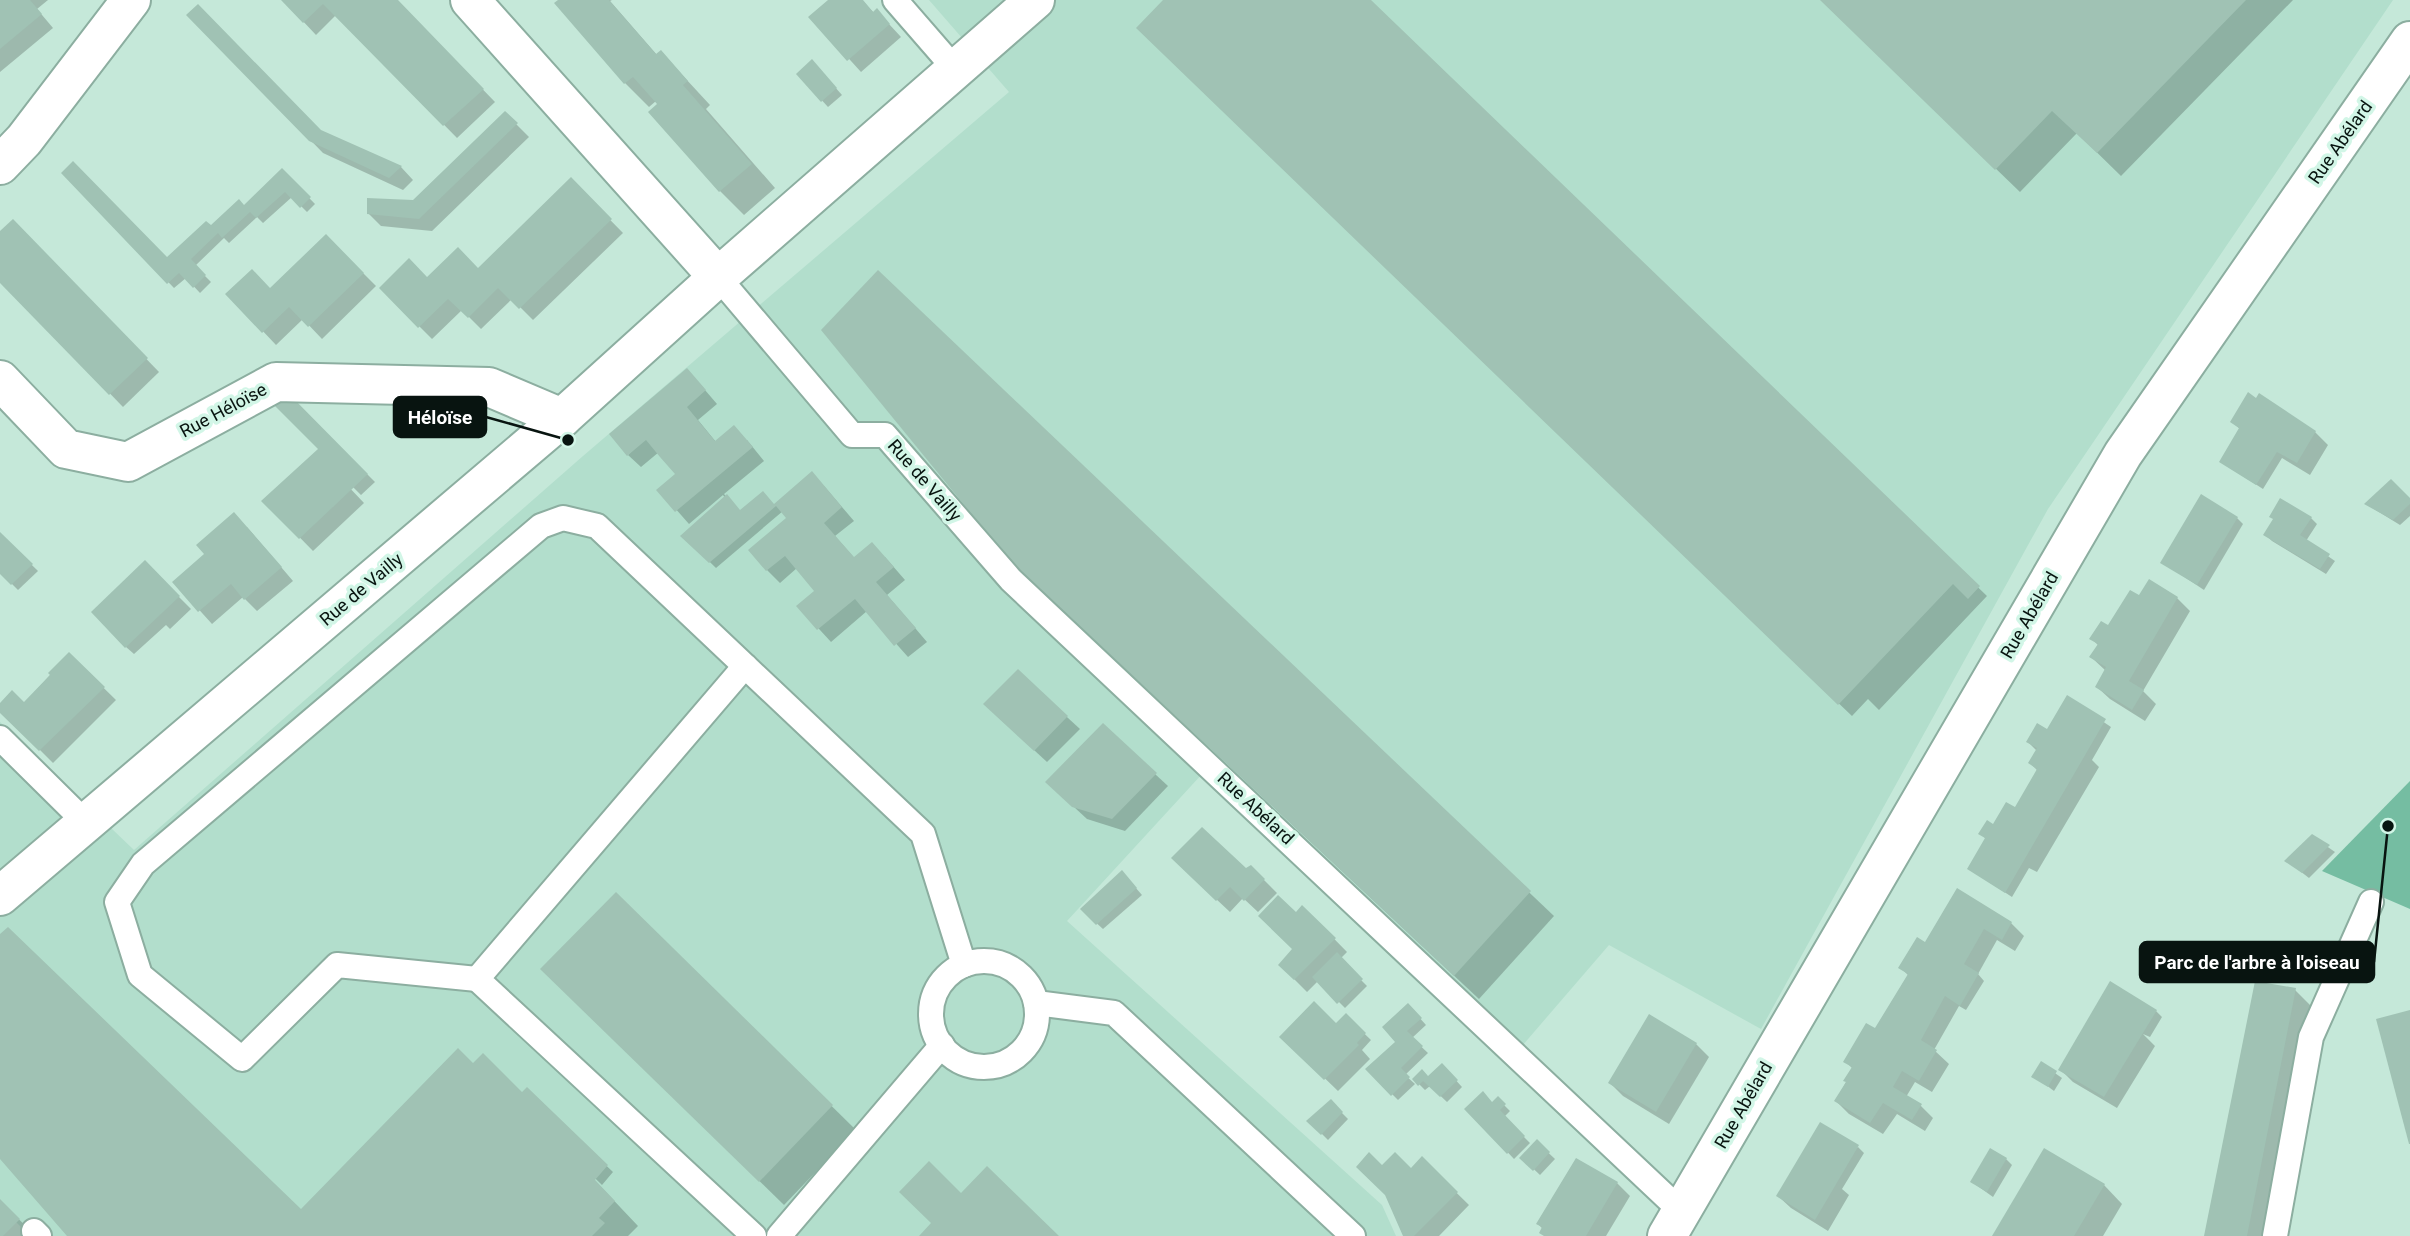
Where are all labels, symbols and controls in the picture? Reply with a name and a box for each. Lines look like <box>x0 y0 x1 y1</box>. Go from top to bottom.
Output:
street label: Rue Abélard <box>2304 96 2376 188</box>
street label: Rue Héloïse <box>176 378 270 442</box>
callout: Héloïse <box>394 397 486 437</box>
text: Héloïse <box>408 406 472 429</box>
street label: Rue de Vailly <box>884 435 967 526</box>
street label: Rue de Vailly <box>315 548 407 630</box>
street label: Rue Abélard <box>1996 568 2062 662</box>
street label: Rue Abélard <box>1213 767 1299 849</box>
callout: Parc de l'arbre à l'oiseau <box>2140 942 2374 982</box>
text: Parc de l'arbre à l'oiseau <box>2154 951 2360 974</box>
street label: Rue Abélard <box>1710 1058 1776 1152</box>

